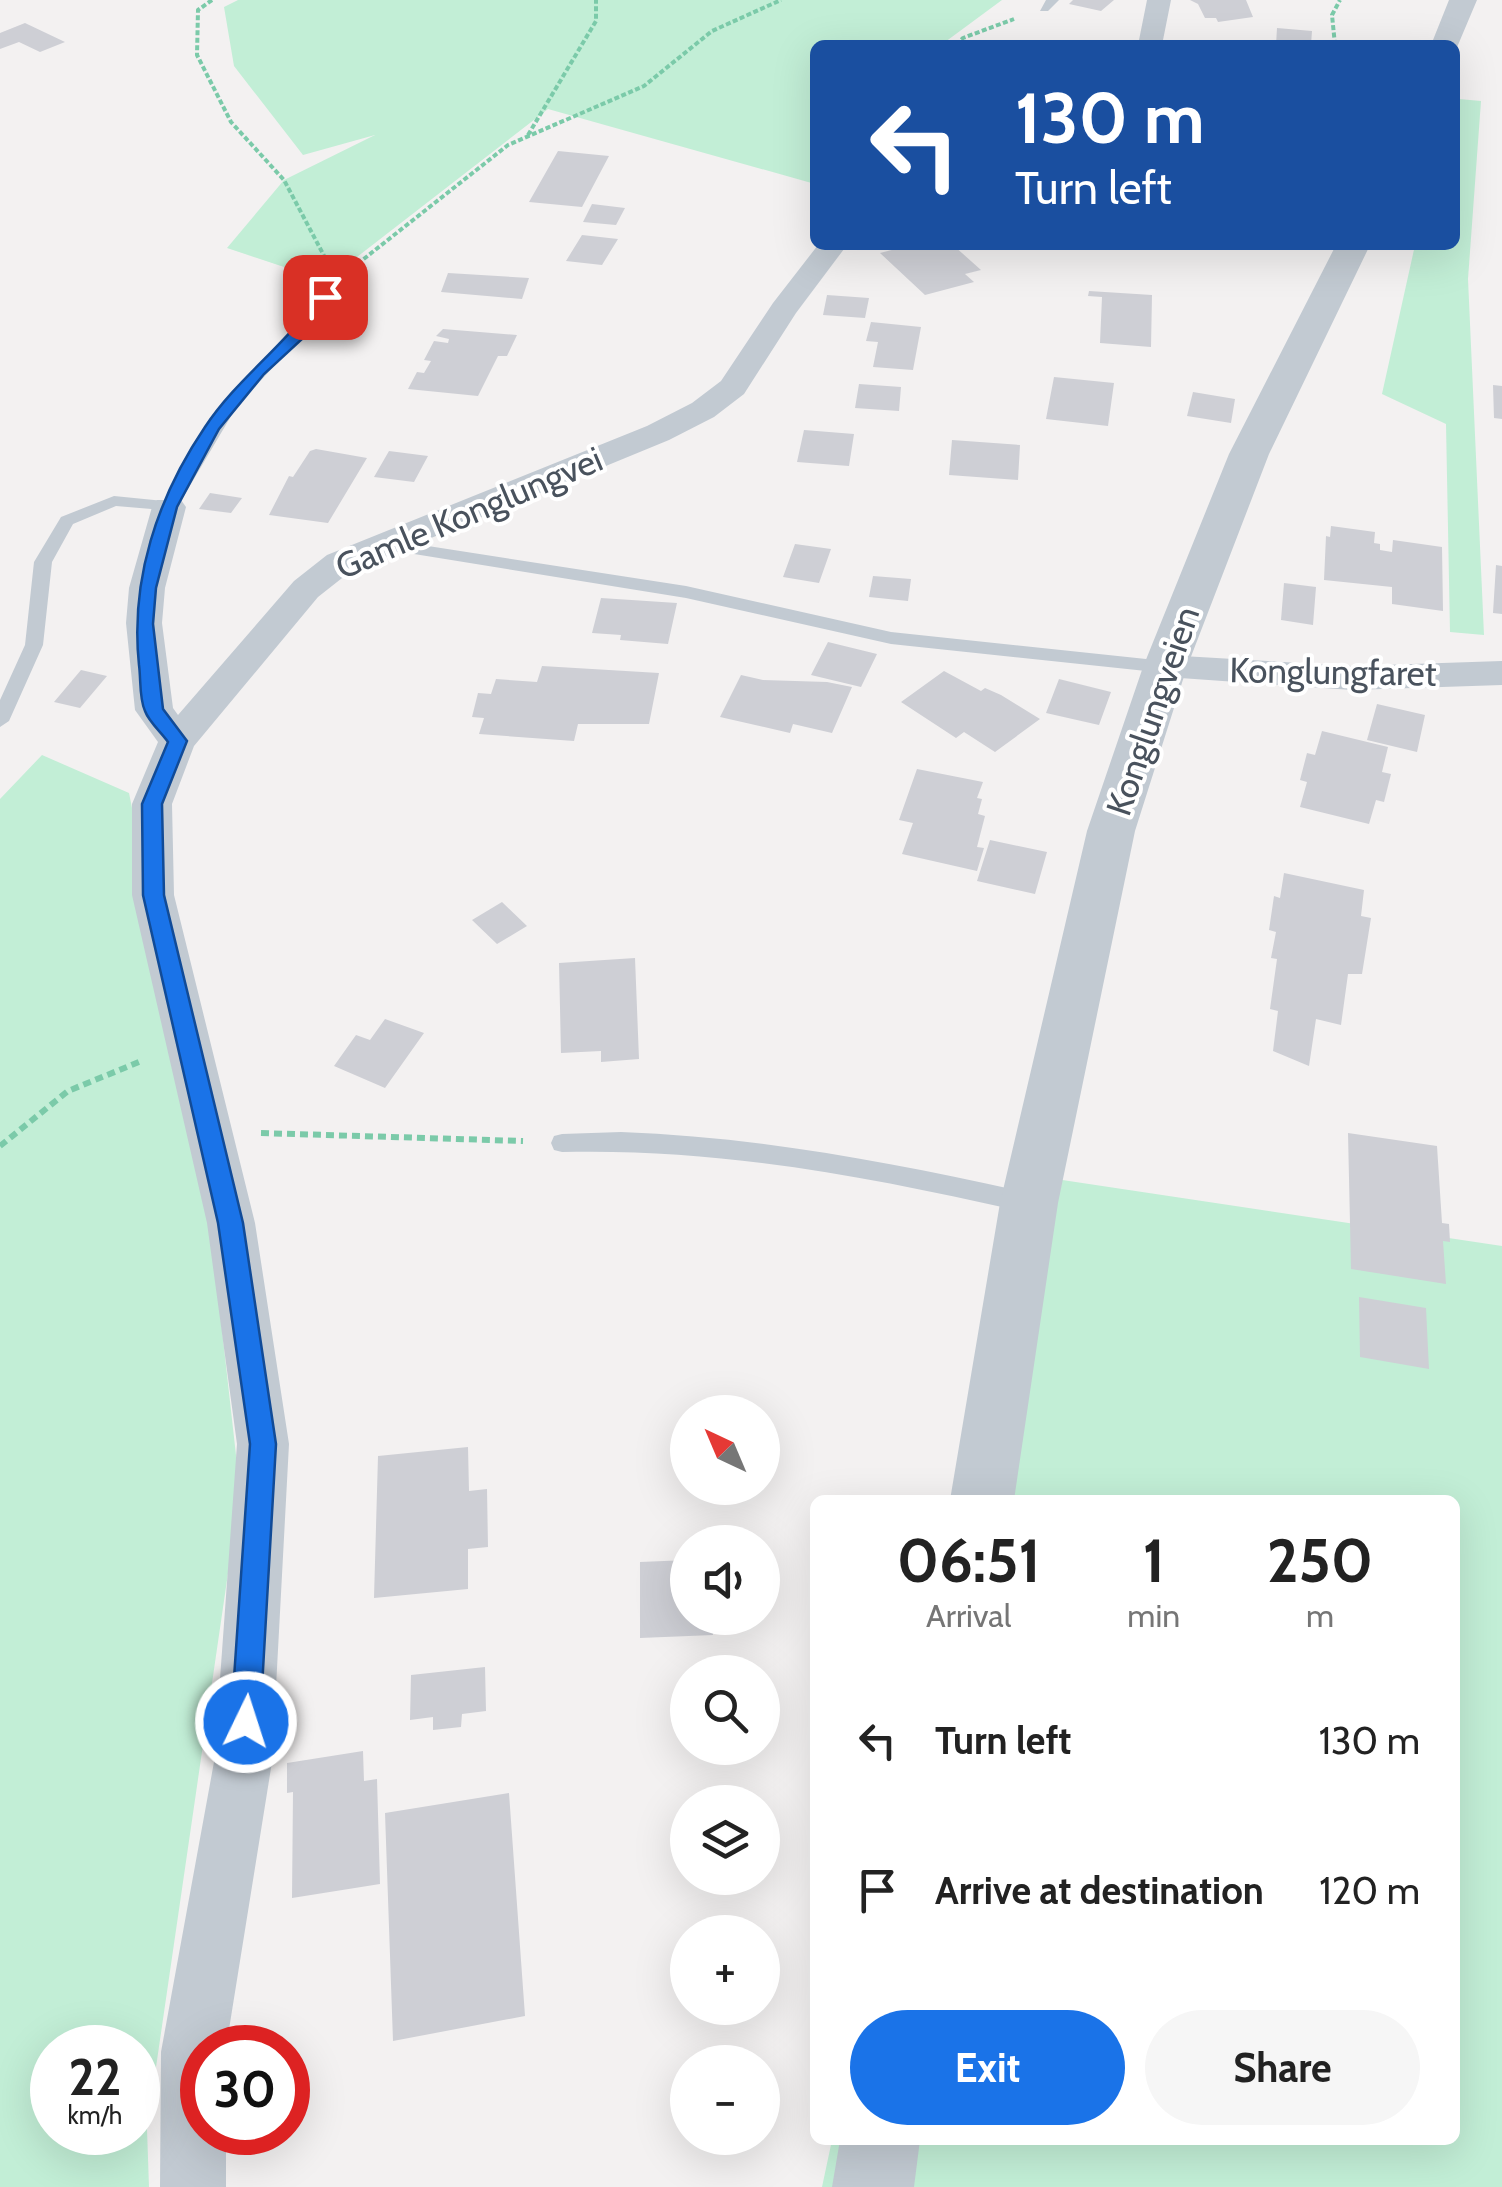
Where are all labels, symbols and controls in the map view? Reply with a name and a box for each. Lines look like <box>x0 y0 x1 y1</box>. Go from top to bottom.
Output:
text: 130 m <box>1015 75 1205 161</box>
icon: left <box>850 80 980 210</box>
text: Turn left <box>1015 161 1172 215</box>
pin <box>283 255 368 340</box>
icon: arrive <box>298 270 353 325</box>
street label: Gamle Konglungvei <box>329 437 609 588</box>
street label: Konglungveien <box>1097 601 1208 821</box>
street label: Konglungfaret <box>1229 648 1437 695</box>
north arrow <box>670 1395 780 1505</box>
map controls <box>670 1395 780 2155</box>
text: 06:51 <box>897 1524 1041 1597</box>
text: 1 <box>1143 1524 1165 1597</box>
text: 250 <box>1267 1524 1373 1597</box>
button: sound <box>670 1525 780 1635</box>
text: Arrival <box>926 1596 1011 1635</box>
text: min <box>1127 1596 1180 1635</box>
text: m <box>1306 1596 1334 1635</box>
button: search <box>670 1655 780 1765</box>
position arrow <box>194 1670 298 1774</box>
icon: left <box>850 1713 905 1768</box>
text: Turn left <box>935 1717 1071 1764</box>
text: 130 m <box>1319 1717 1420 1764</box>
button: layers <box>670 1785 780 1895</box>
icon: arrive <box>850 1863 905 1918</box>
text: Arrive at destination <box>935 1867 1264 1914</box>
text: 120 m <box>1319 1867 1420 1914</box>
button: + <box>670 1915 780 2025</box>
button: Exit <box>850 2010 1125 2125</box>
button: Share <box>1145 2010 1420 2125</box>
speed limit sign: 30 <box>180 2025 310 2155</box>
button: − <box>670 2045 780 2155</box>
text: 22 <box>69 2047 121 2108</box>
text: km/h <box>68 2100 122 2130</box>

